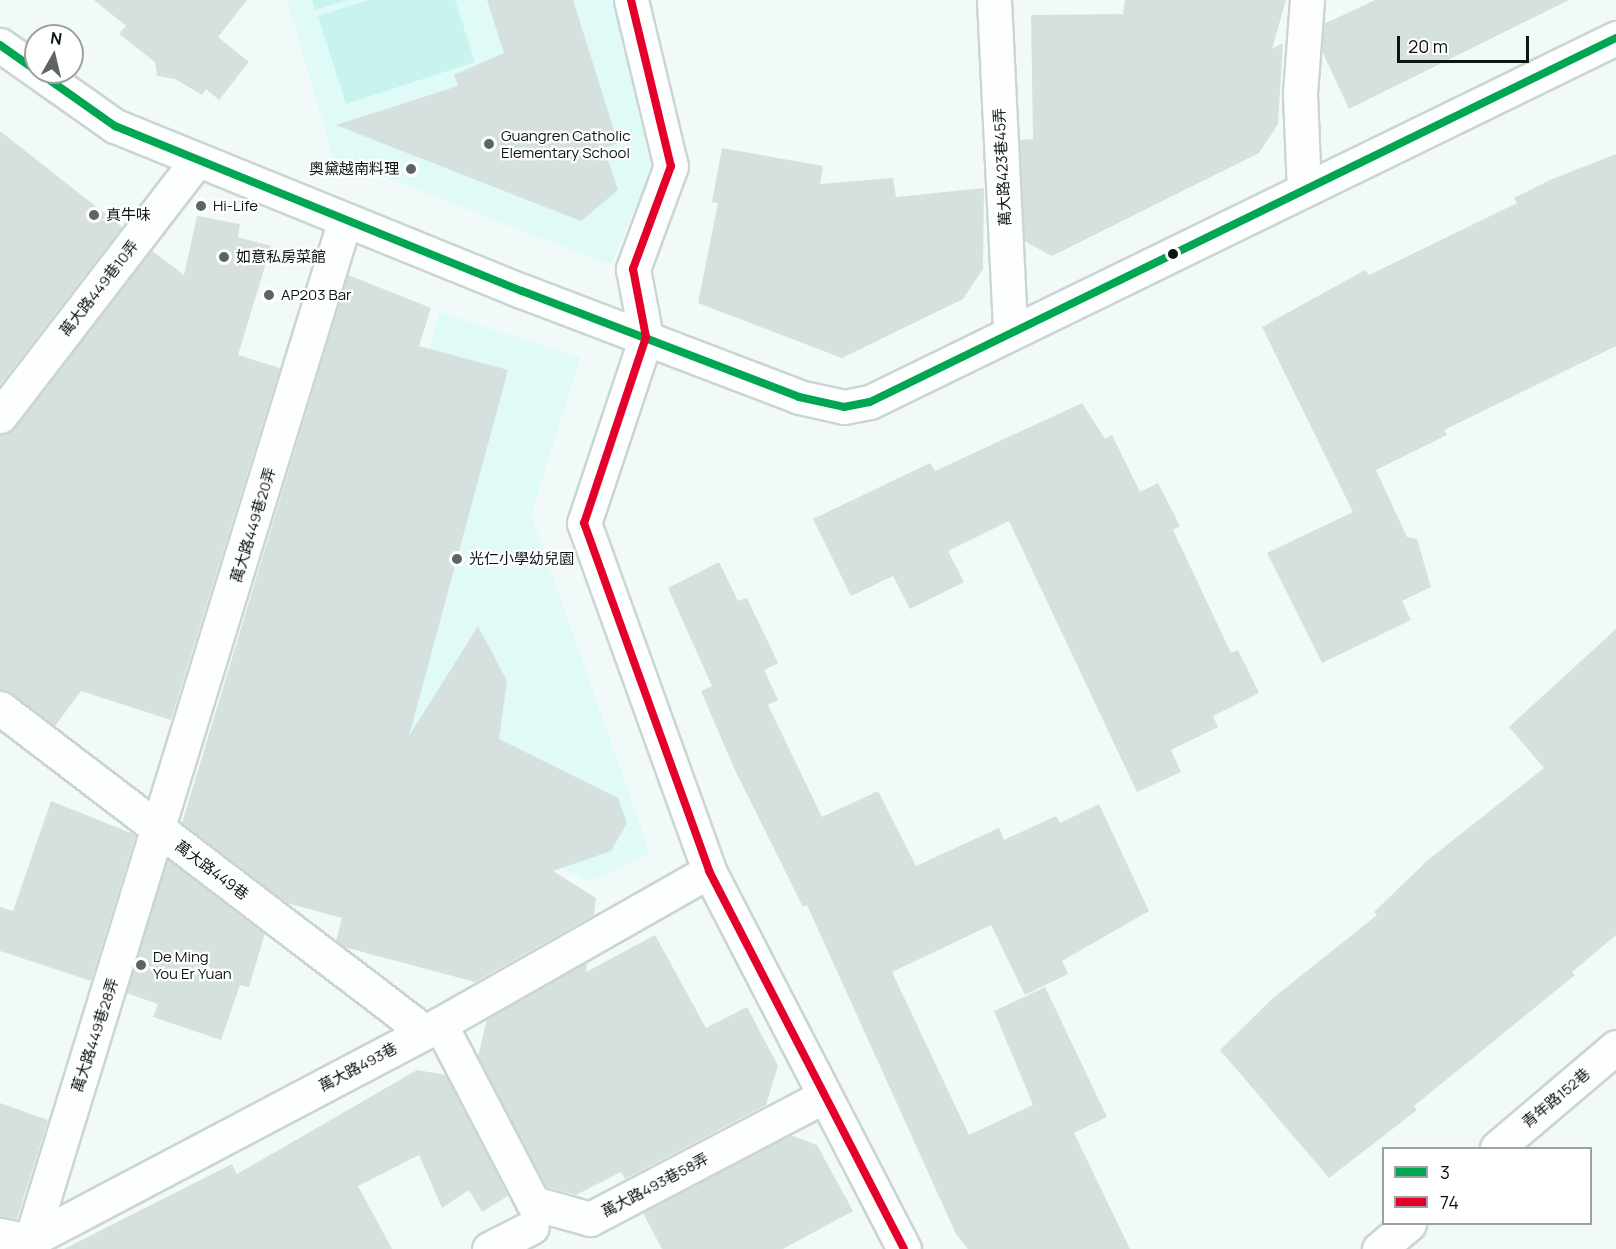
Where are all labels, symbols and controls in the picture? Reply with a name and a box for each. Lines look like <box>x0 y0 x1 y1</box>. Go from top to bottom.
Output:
north arrow <box>24 24 84 84</box>
scale bar <box>1400 24 1532 62</box>
text: N <box>49 26 63 50</box>
text: 20 m <box>1408 34 1448 58</box>
street label: 萬大路423巷45弄 <box>990 108 1014 226</box>
place label: Guangren Catholic Elementary School <box>501 126 630 161</box>
marker: Guangren Catholic Elementary School <box>482 137 496 151</box>
place label: 奧黛越南料理 <box>309 160 399 178</box>
marker: 奧黛越南料理 <box>404 162 418 176</box>
place label: Hi-Life <box>213 197 258 215</box>
marker: Hi-Life <box>194 199 208 213</box>
place label: 真牛味 <box>106 206 151 224</box>
marker: 真牛味 <box>87 208 101 222</box>
street label: 萬大路449巷10弄 <box>56 236 142 340</box>
place label: 如意私房菜館 <box>236 248 326 266</box>
unlabelled marker <box>1167 248 1179 260</box>
marker: 如意私房菜館 <box>217 250 231 264</box>
place label: AP203 Bar <box>281 286 351 304</box>
marker: AP203 Bar <box>262 288 276 302</box>
street label: 萬大路449巷20弄 <box>227 465 279 585</box>
place label: 光仁小學幼兒園 <box>469 550 574 568</box>
marker: 光仁小學幼兒園 <box>450 552 464 566</box>
street label: 萬大路449巷 <box>172 837 252 903</box>
place label: De Ming You Er Yuan <box>153 947 232 982</box>
marker: De Ming You Er Yuan <box>134 958 148 972</box>
street label: 萬大路449巷28弄 <box>68 976 122 1094</box>
street label: 萬大路493巷 <box>316 1039 400 1095</box>
street label: 青年路152巷 <box>1519 1065 1593 1131</box>
legend <box>1382 1147 1592 1225</box>
street label: 萬大路493巷58弄 <box>598 1149 712 1221</box>
text: 3 <box>1440 1160 1450 1184</box>
text: 74 <box>1440 1190 1459 1214</box>

